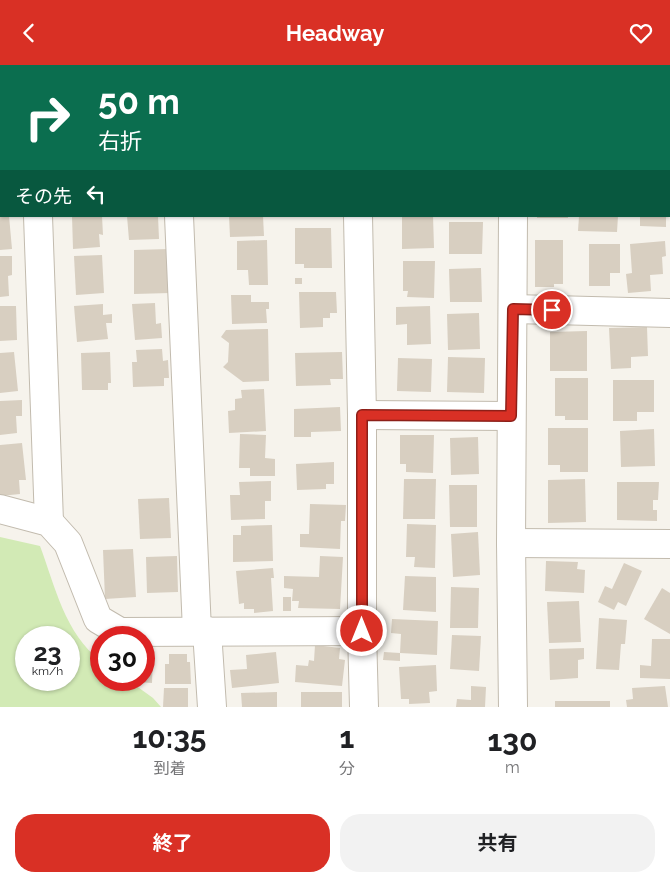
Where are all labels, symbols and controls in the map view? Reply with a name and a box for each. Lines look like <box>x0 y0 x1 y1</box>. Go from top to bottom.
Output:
icon: back <box>15 19 43 47</box>
icon: heart <box>627 19 655 47</box>
text: Headway <box>286 20 384 46</box>
text: 50 m <box>98 81 180 122</box>
icon: right <box>15 85 80 150</box>
text: 右折 <box>98 128 142 154</box>
icon: left <box>82 180 110 208</box>
text: その先 <box>15 185 72 207</box>
pin <box>531 289 573 331</box>
icon: arrive <box>538 296 566 324</box>
position arrow <box>335 604 387 656</box>
speed limit sign: 30 <box>90 626 155 691</box>
text: 23 <box>33 637 62 667</box>
text: km/h <box>32 664 63 678</box>
text: 10:35 <box>132 720 207 755</box>
text: 1 <box>340 720 354 755</box>
text: 130 <box>487 723 537 758</box>
text: m <box>505 758 520 777</box>
text: 到着 <box>153 759 186 778</box>
text: 分 <box>339 759 355 778</box>
button: 終了 <box>15 814 330 872</box>
button: 共有 <box>340 814 655 872</box>

